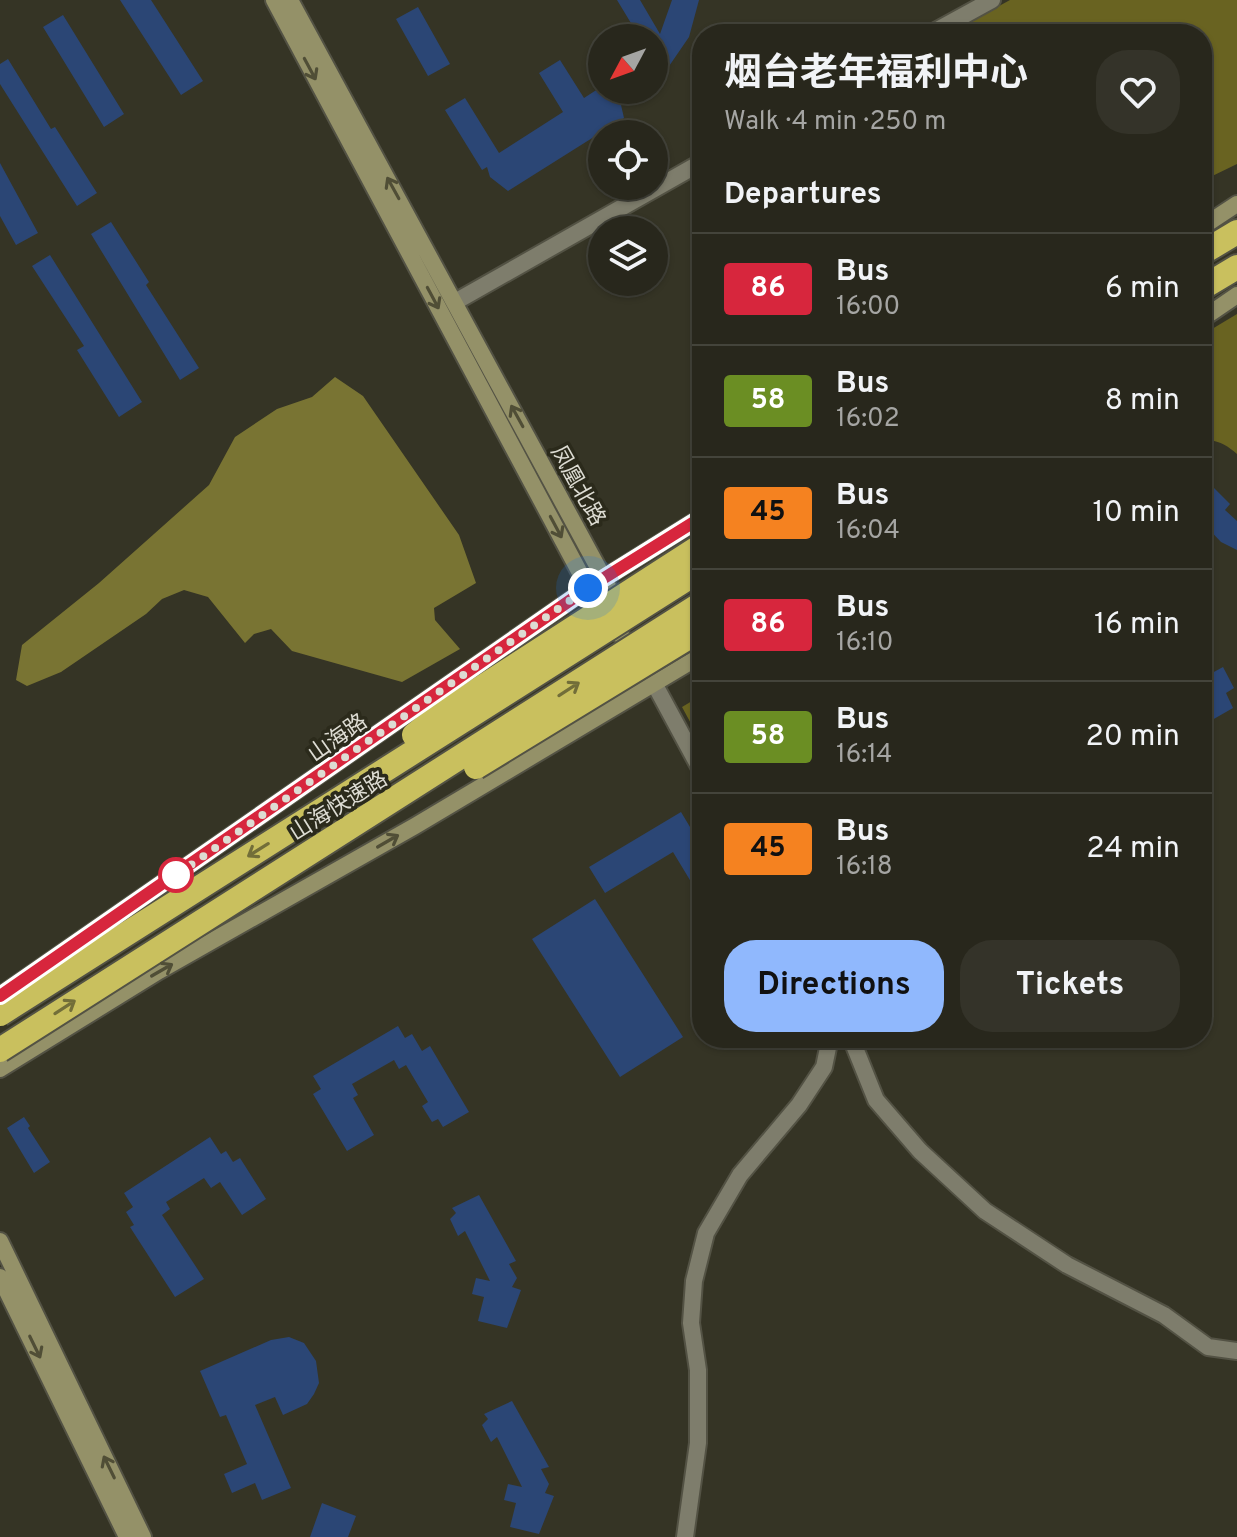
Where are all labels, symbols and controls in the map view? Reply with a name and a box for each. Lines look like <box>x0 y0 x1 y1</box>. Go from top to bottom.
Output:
north arrow <box>588 24 668 104</box>
map controls <box>588 24 668 296</box>
button: heart <box>1096 50 1180 134</box>
text: 烟台老年福利中心 <box>724 51 1028 100</box>
one-way arrow <box>303 56 319 80</box>
text: Walk · 4 min · 250 m <box>724 106 946 139</box>
button: locate <box>588 120 668 200</box>
one-way arrow <box>384 177 400 200</box>
text: Departures <box>724 177 882 214</box>
button: layers <box>588 216 668 296</box>
text: Bus <box>836 254 889 291</box>
text: 86 <box>751 271 785 307</box>
text: 6 min <box>1105 271 1180 308</box>
one-way arrow <box>425 286 441 310</box>
text: 16:00 <box>836 291 900 324</box>
text: Bus <box>836 366 889 403</box>
text: 58 <box>751 383 785 419</box>
text: 8 min <box>1105 383 1180 420</box>
text: 16:02 <box>836 403 900 436</box>
one-way arrow <box>508 405 524 429</box>
street label: 凤凰北路 <box>544 441 610 531</box>
text: Bus <box>836 478 889 515</box>
text: 45 <box>750 495 786 531</box>
text: 10 min <box>1093 495 1180 532</box>
one-way arrow <box>548 515 564 538</box>
text: 16:04 <box>836 515 900 548</box>
your location <box>568 568 608 608</box>
text: Bus <box>836 590 889 627</box>
text: 86 <box>751 607 785 643</box>
text: 16 min <box>1094 607 1180 644</box>
text: 16:10 <box>836 627 893 660</box>
one-way arrow <box>557 680 580 696</box>
text: Bus <box>836 702 889 739</box>
street label: 山海路 <box>304 709 373 769</box>
text: 58 <box>751 719 785 755</box>
text: 20 min <box>1085 719 1180 756</box>
text: 16:14 <box>836 739 892 772</box>
street label: 山海快速路 <box>286 767 393 848</box>
text: Bus <box>836 814 889 851</box>
text: 45 <box>750 831 786 867</box>
text: 24 min <box>1086 831 1180 868</box>
one-way arrow <box>376 833 399 849</box>
one-way arrow <box>247 843 270 859</box>
text: 16:18 <box>836 851 893 884</box>
unlabelled marker <box>159 858 193 892</box>
button: Directions <box>724 940 944 1032</box>
button: Tickets <box>960 940 1180 1032</box>
one-way arrow <box>150 962 173 978</box>
one-way arrow <box>54 999 76 1015</box>
one-way arrow <box>28 1335 43 1359</box>
one-way arrow <box>101 1455 116 1479</box>

